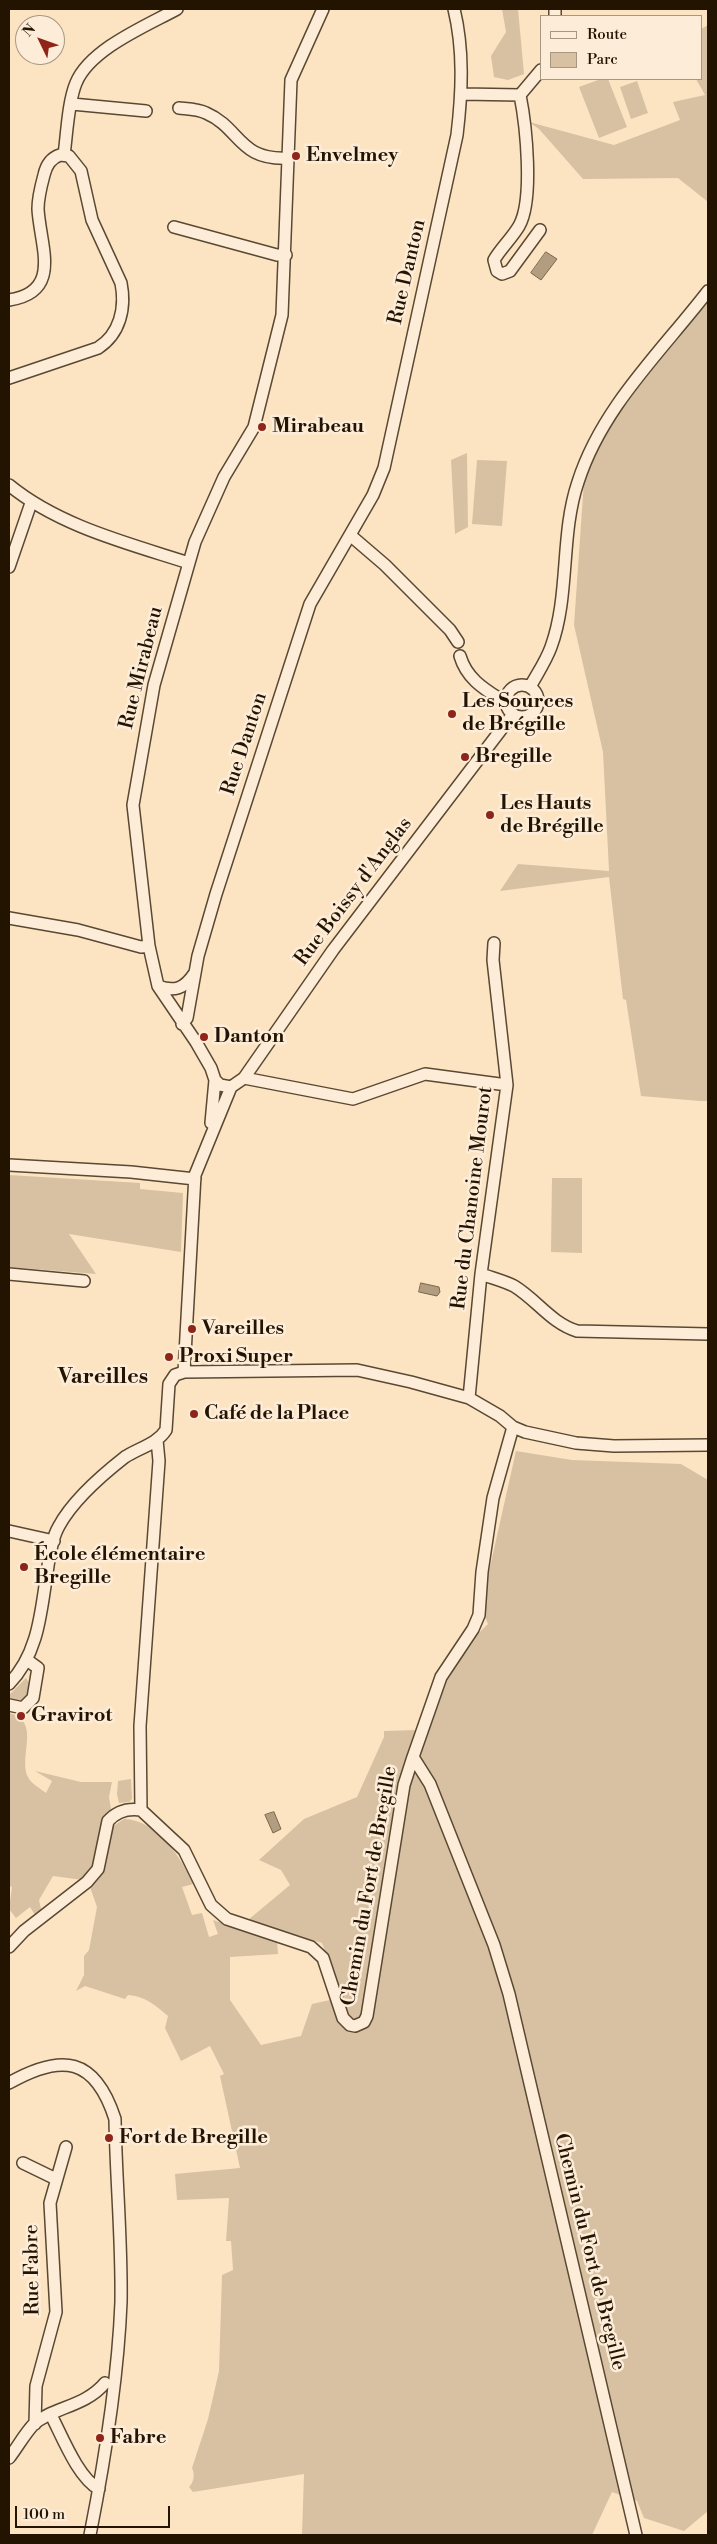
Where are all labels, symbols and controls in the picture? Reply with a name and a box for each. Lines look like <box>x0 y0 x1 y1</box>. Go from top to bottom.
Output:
north arrow <box>15 15 65 65</box>
legend <box>540 15 702 80</box>
text: N <box>19 20 40 41</box>
text: Route <box>587 25 627 44</box>
text: Parc <box>587 50 618 69</box>
place label: Envelmey <box>306 144 398 168</box>
marker: Envelmey <box>290 150 302 162</box>
street label: Rue Danton <box>384 217 432 327</box>
place label: Mirabeau <box>272 415 364 439</box>
marker: Mirabeau <box>256 421 268 433</box>
street label: Rue Mirabeau <box>115 604 169 732</box>
street label: Rue Danton <box>217 689 273 799</box>
place label: Les Sources de Brégille <box>462 690 573 737</box>
marker: Les Sources de Brégille <box>446 708 458 720</box>
place label: Bregille <box>475 745 552 769</box>
marker: Bregille <box>459 751 471 763</box>
place label: Les Hauts de Brégille <box>500 792 604 839</box>
marker: Les Hauts de Brégille <box>484 809 496 821</box>
street label: Rue Boissy d'Anglas <box>290 813 418 971</box>
place label: Danton <box>214 1025 284 1049</box>
marker: Danton <box>198 1031 210 1043</box>
street label: Rue du Chanoine Mourot <box>447 1085 499 1311</box>
place label: Vareilles <box>202 1317 284 1341</box>
marker: Vareilles <box>186 1323 198 1335</box>
place label: Proxi Super <box>179 1345 293 1369</box>
marker: Proxi Super <box>163 1351 175 1363</box>
district label: Vareilles <box>58 1365 148 1391</box>
place label: Café de la Place <box>204 1402 349 1426</box>
marker: Café de la Place <box>188 1408 200 1420</box>
place label: École élémentaire Bregille <box>34 1543 205 1590</box>
marker: École élémentaire Bregille <box>18 1561 30 1573</box>
place label: Gravirot <box>31 1704 112 1728</box>
marker: Gravirot <box>15 1710 27 1722</box>
street label: Chemin du Fort de Bregille <box>337 1764 403 2008</box>
place label: Fort de Bregille <box>119 2126 268 2150</box>
street label: Chemin du Fort de Bregille <box>548 2131 630 2373</box>
marker: Fort de Bregille <box>103 2132 115 2144</box>
street label: Rue Fabre <box>20 2224 46 2316</box>
place label: Fabre <box>110 2426 166 2450</box>
marker: Fabre <box>94 2432 106 2444</box>
scale bar <box>18 2496 172 2528</box>
text: 100 m <box>23 2505 65 2524</box>

